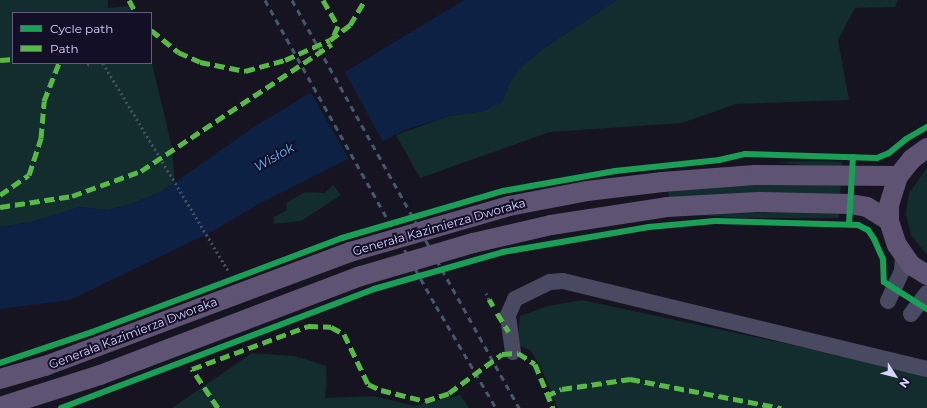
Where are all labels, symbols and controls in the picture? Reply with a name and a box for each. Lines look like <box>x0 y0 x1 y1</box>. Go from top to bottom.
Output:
legend <box>12 12 152 64</box>
text: Cycle path <box>50 21 113 36</box>
text: Path <box>50 41 79 56</box>
water label: Wisłok <box>251 139 297 175</box>
street label: Generała Kazimierza Dworaka <box>351 195 527 259</box>
street label: Generała Kazimierza Dworaka <box>47 294 219 372</box>
north arrow <box>875 356 915 396</box>
text: N <box>896 375 913 391</box>

